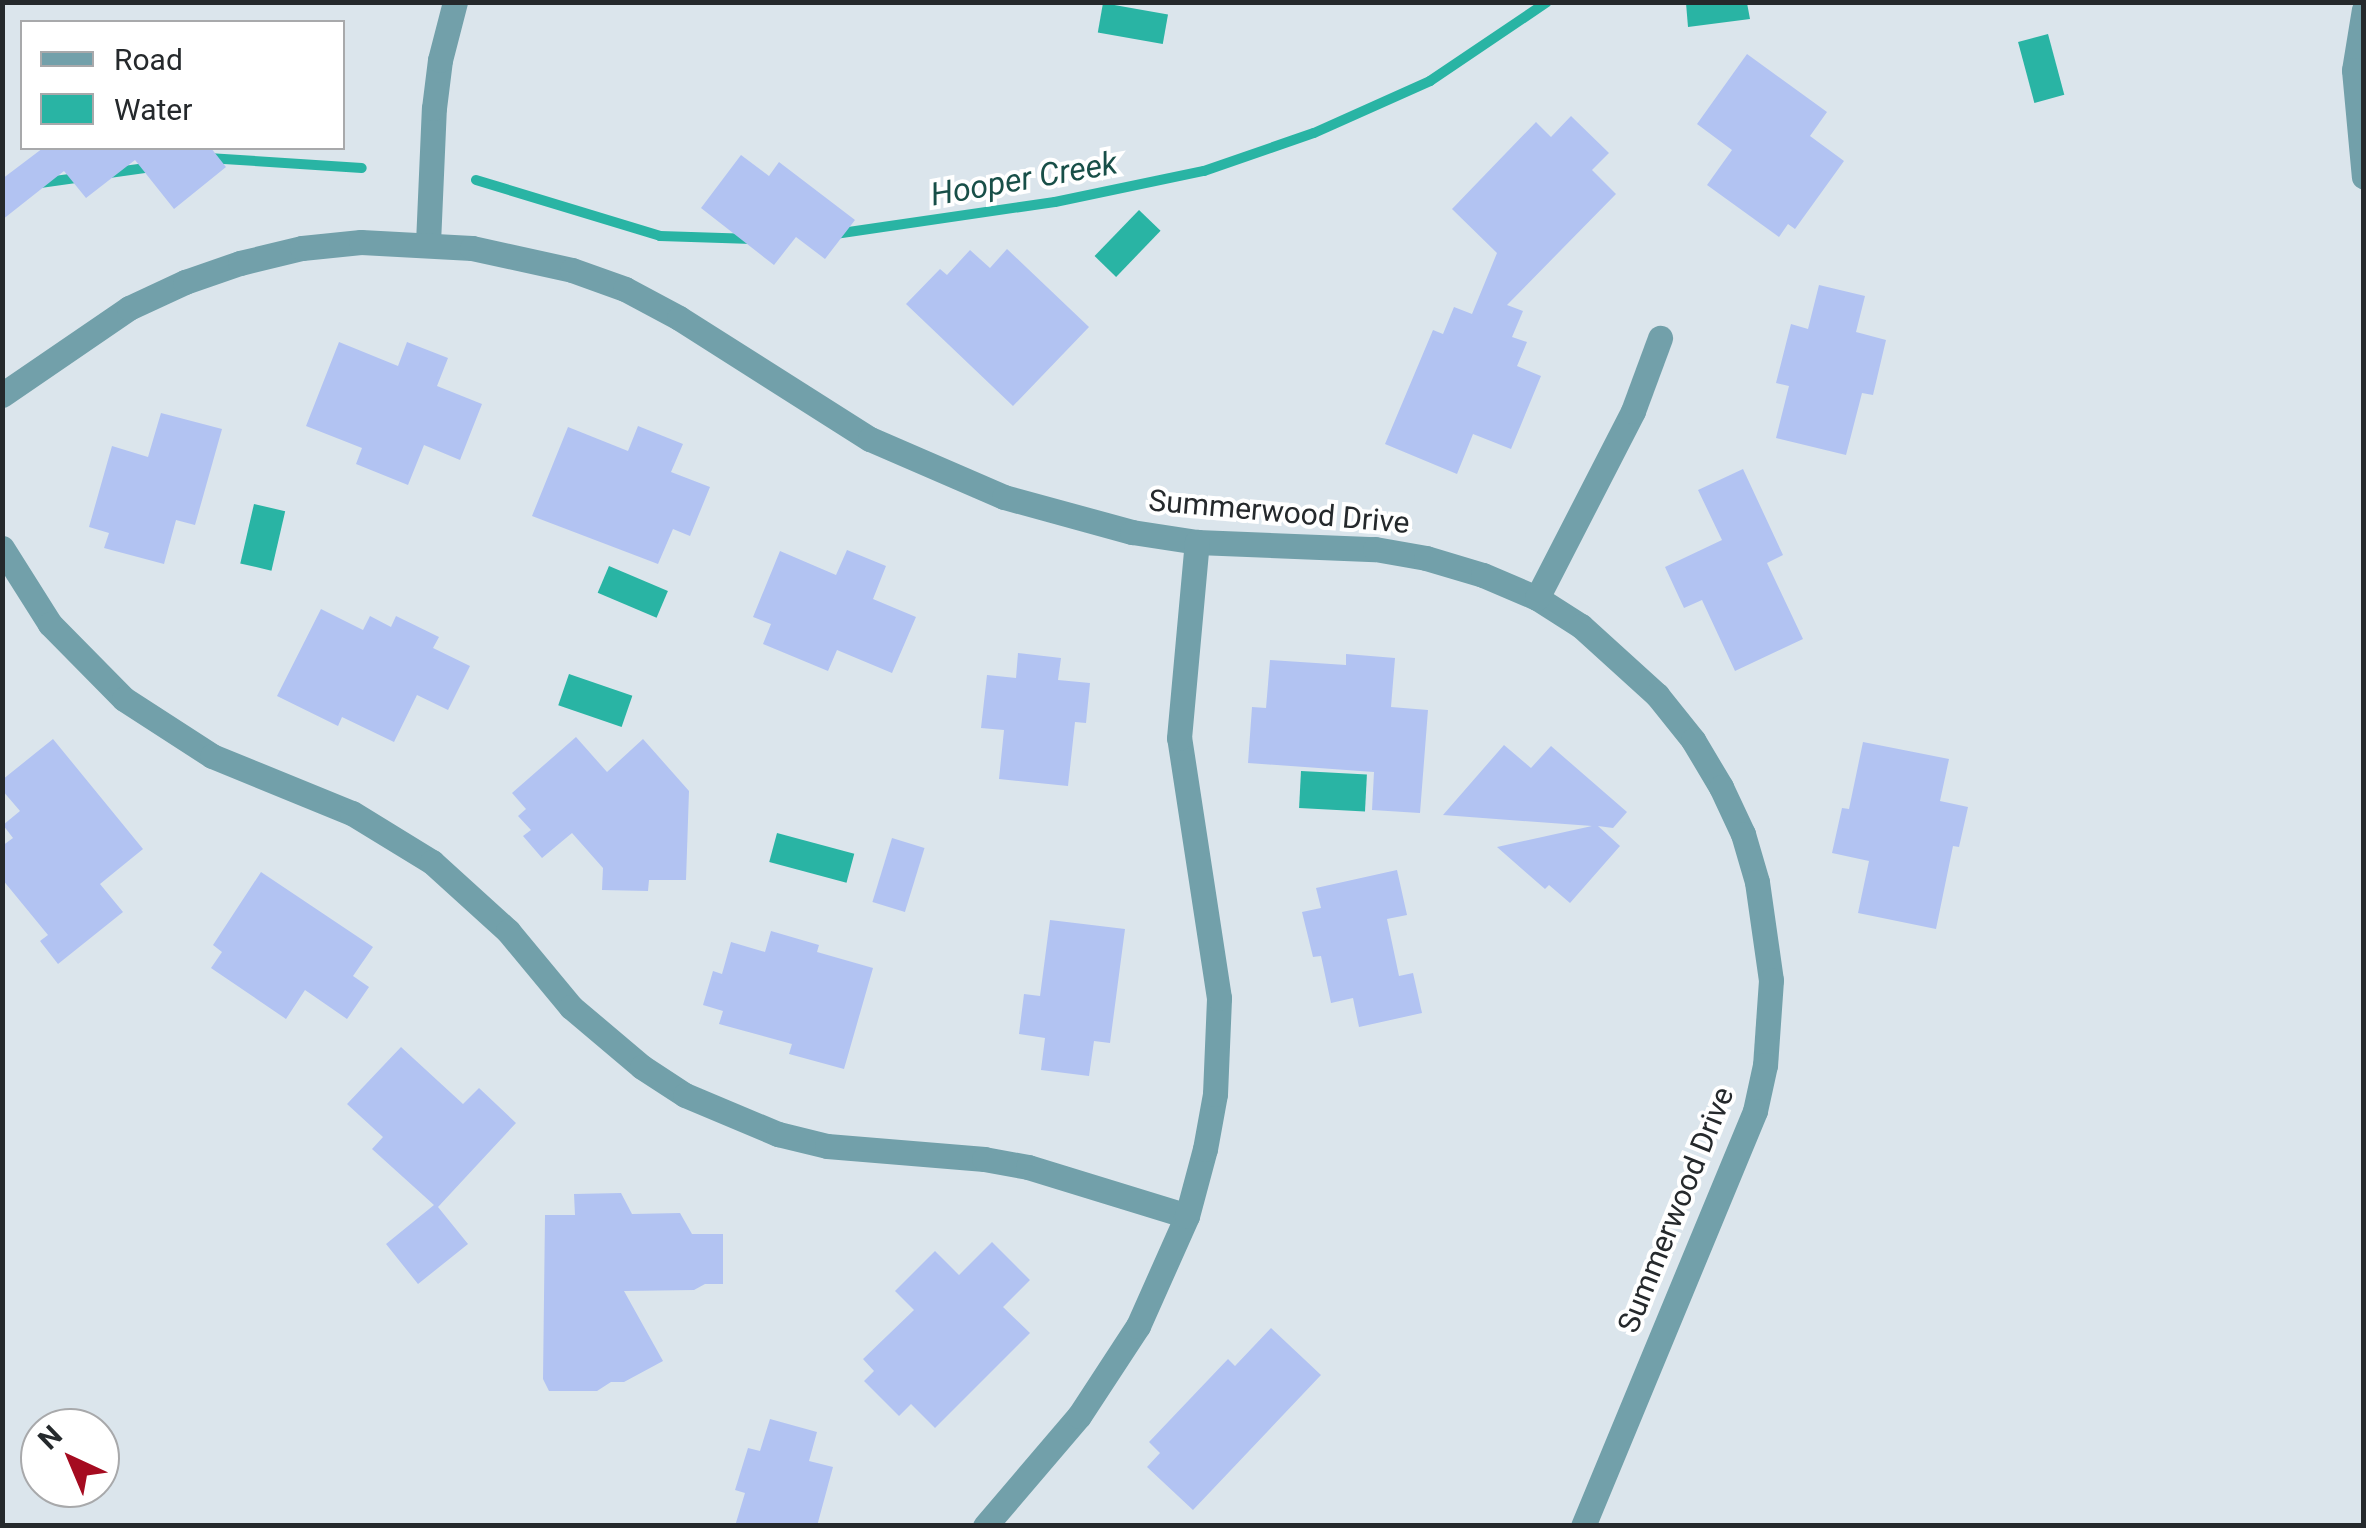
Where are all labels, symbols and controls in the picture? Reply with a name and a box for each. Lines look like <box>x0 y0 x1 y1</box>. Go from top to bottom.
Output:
legend <box>20 20 345 150</box>
text: Road <box>114 42 183 77</box>
text: Water <box>114 92 192 127</box>
water label: Hooper Creek <box>928 144 1120 214</box>
street label: Summerwood Drive <box>1147 483 1411 541</box>
street label: Summerwood Drive <box>1610 1082 1742 1338</box>
north arrow <box>20 1408 120 1508</box>
text: N <box>32 1419 69 1456</box>

